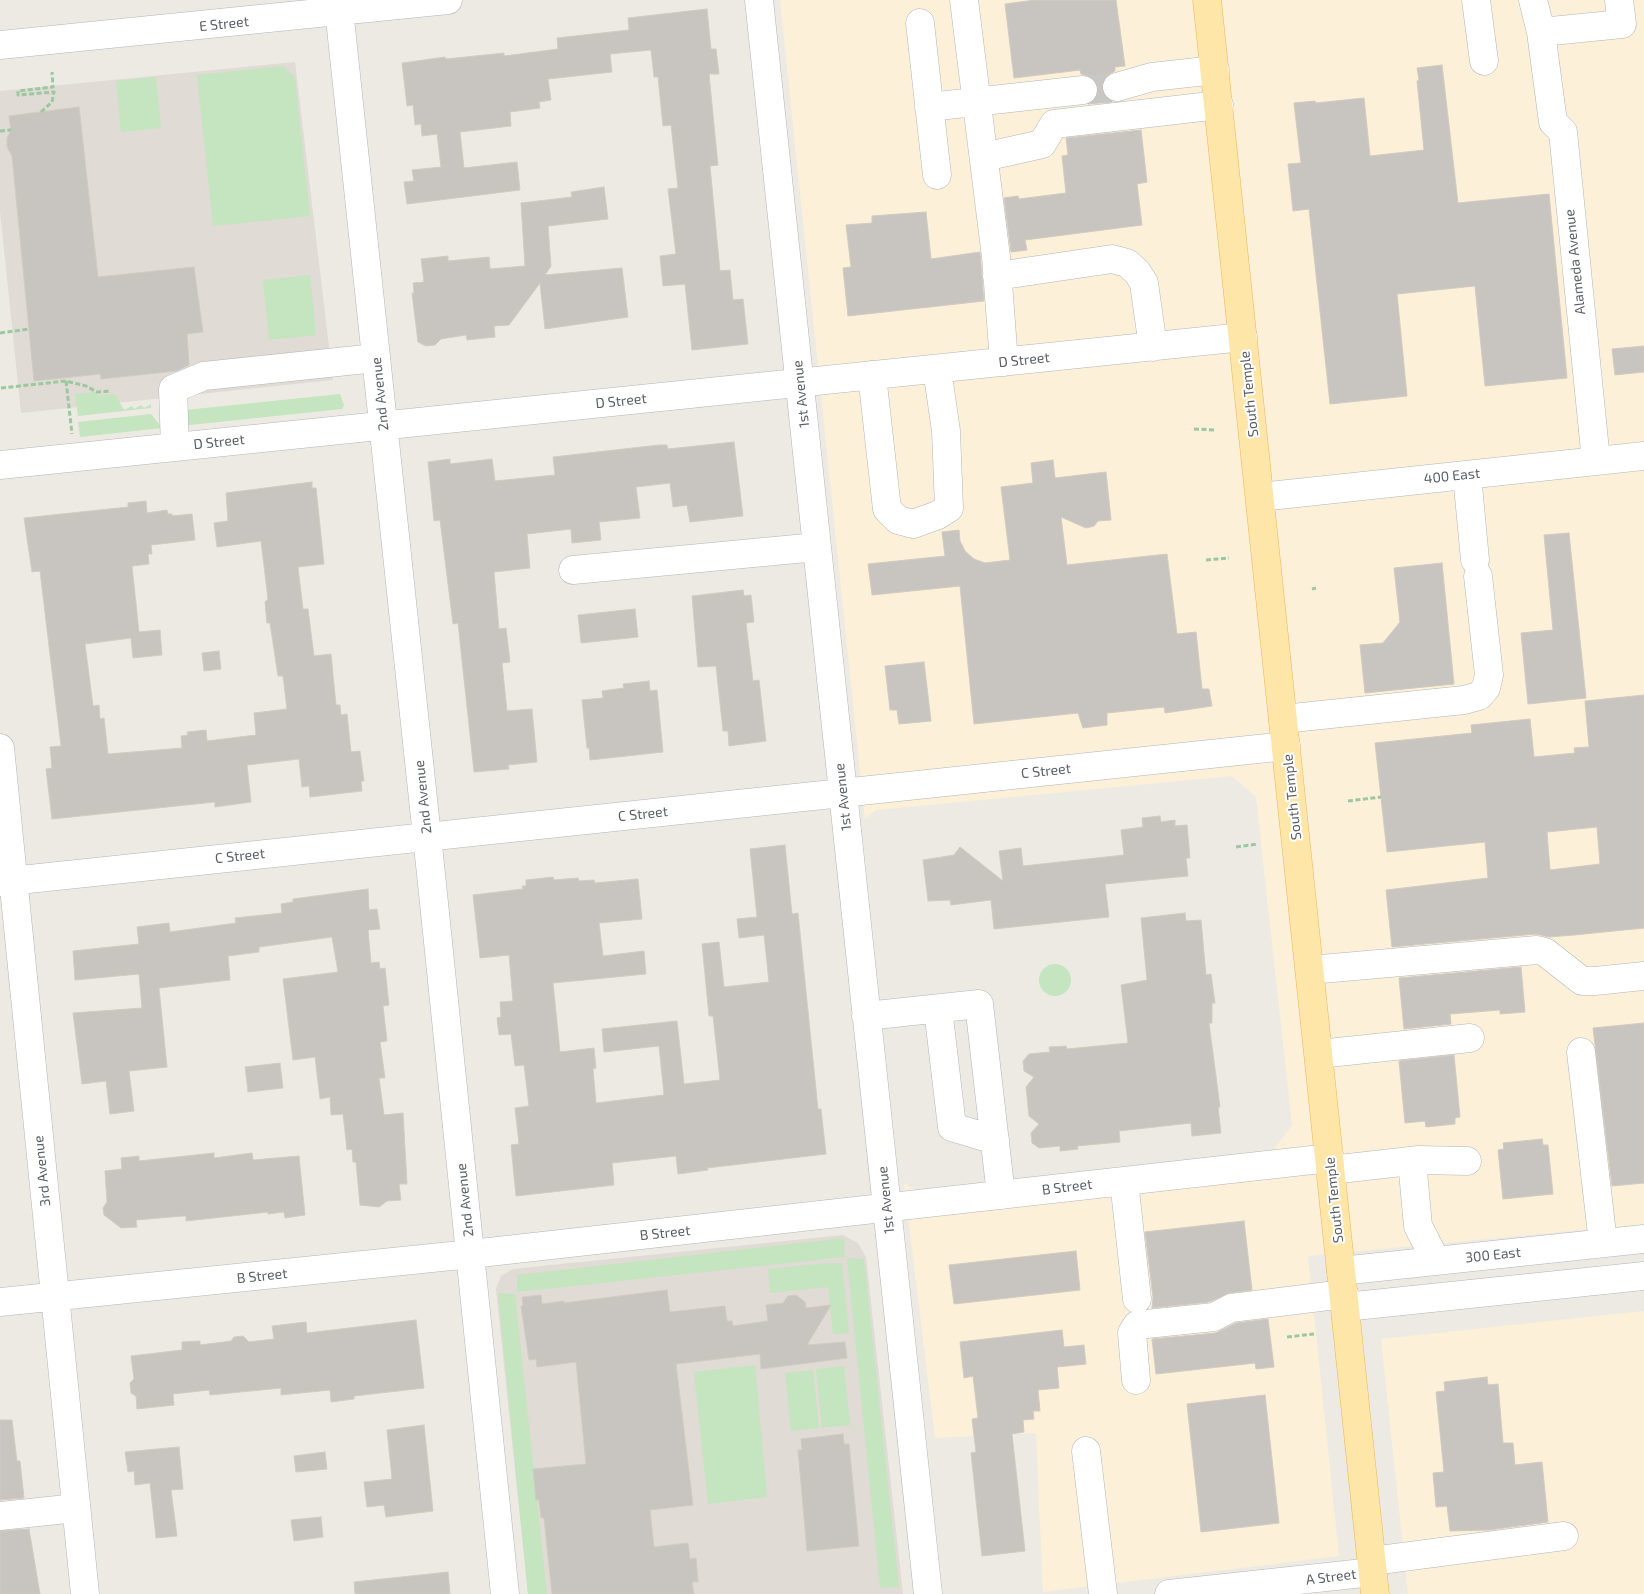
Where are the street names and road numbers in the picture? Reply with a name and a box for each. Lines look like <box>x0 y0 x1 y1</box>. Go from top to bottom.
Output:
street label: E Street <box>198 13 250 35</box>
street label: Alameda Avenue <box>1561 208 1589 316</box>
street label: D Street <box>998 349 1050 371</box>
street label: South Temple <box>1236 350 1262 438</box>
street label: 2nd Avenue <box>368 356 392 432</box>
street label: 1st Avenue <box>789 359 813 429</box>
street label: D Street <box>595 390 647 412</box>
street label: D Street <box>193 431 245 453</box>
street label: 400 East <box>1423 465 1481 487</box>
street label: South Temple <box>1279 753 1305 841</box>
street label: 2nd Avenue <box>411 759 435 835</box>
street label: C Street <box>1020 760 1072 782</box>
street label: 1st Avenue <box>831 762 855 832</box>
street label: C Street <box>617 803 669 825</box>
street label: C Street <box>214 845 266 867</box>
street label: 3rd Avenue <box>30 1135 54 1207</box>
street label: South Temple <box>1321 1156 1347 1244</box>
street label: 2nd Avenue <box>453 1162 477 1238</box>
street label: 1st Avenue <box>874 1165 898 1235</box>
street label: B Street <box>1041 1176 1093 1198</box>
street label: B Street <box>639 1222 691 1244</box>
street label: 300 East <box>1464 1244 1522 1266</box>
street label: B Street <box>236 1265 288 1287</box>
street label: A Street <box>1305 1566 1357 1588</box>

